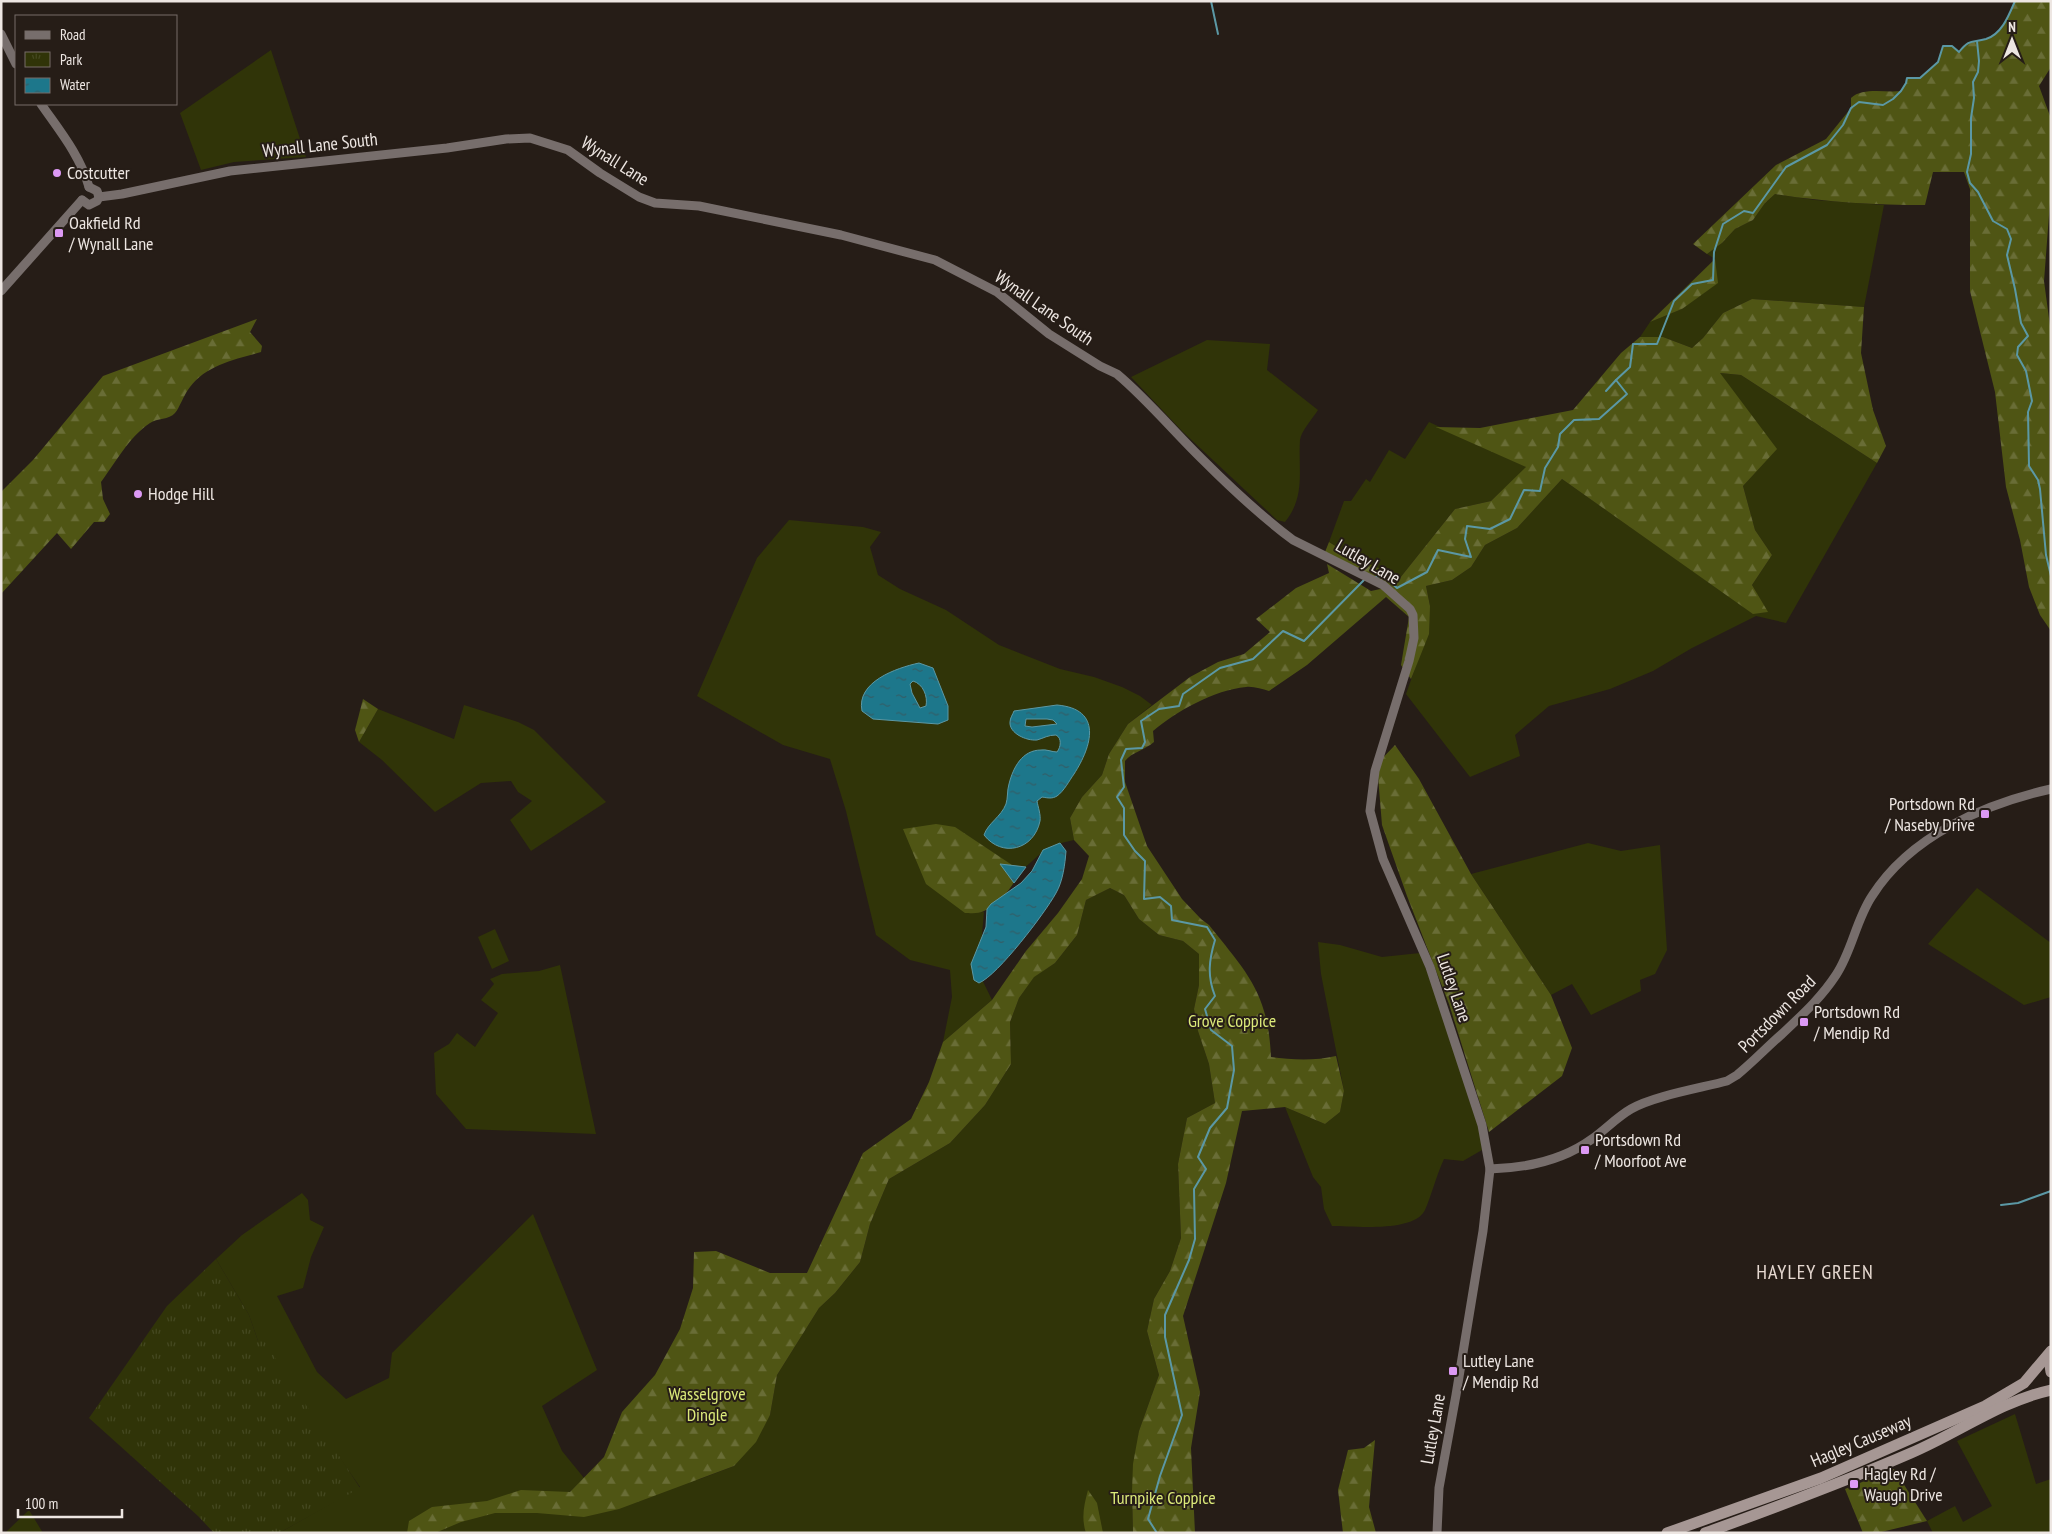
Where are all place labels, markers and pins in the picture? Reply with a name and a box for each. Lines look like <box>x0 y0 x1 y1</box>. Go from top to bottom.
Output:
place label: Costcutter <box>67 161 130 184</box>
marker: Costcutter <box>51 167 63 179</box>
place label: Oakfield Rd / Wynall Lane <box>68 211 154 255</box>
marker: Oakfield Rd / Wynall Lane <box>53 227 65 239</box>
place label: Hodge Hill <box>148 482 215 505</box>
marker: Hodge Hill <box>132 488 144 500</box>
place label: Portsdown Rd / Naseby Drive <box>1884 792 1975 836</box>
marker: Portsdown Rd / Naseby Drive <box>1979 808 1991 820</box>
place label: Portsdown Rd / Mendip Rd <box>1813 1000 1900 1044</box>
marker: Portsdown Rd / Mendip Rd <box>1798 1016 1810 1028</box>
place label: Portsdown Rd / Moorfoot Ave <box>1594 1128 1687 1172</box>
marker: Portsdown Rd / Moorfoot Ave <box>1579 1144 1591 1156</box>
place label: Lutley Lane / Mendip Rd <box>1462 1349 1539 1393</box>
marker: Lutley Lane / Mendip Rd <box>1447 1365 1459 1377</box>
place label: Hagley Rd / Waugh Drive <box>1864 1462 1943 1506</box>
marker: Hagley Rd / Waugh Drive <box>1848 1478 1860 1490</box>

